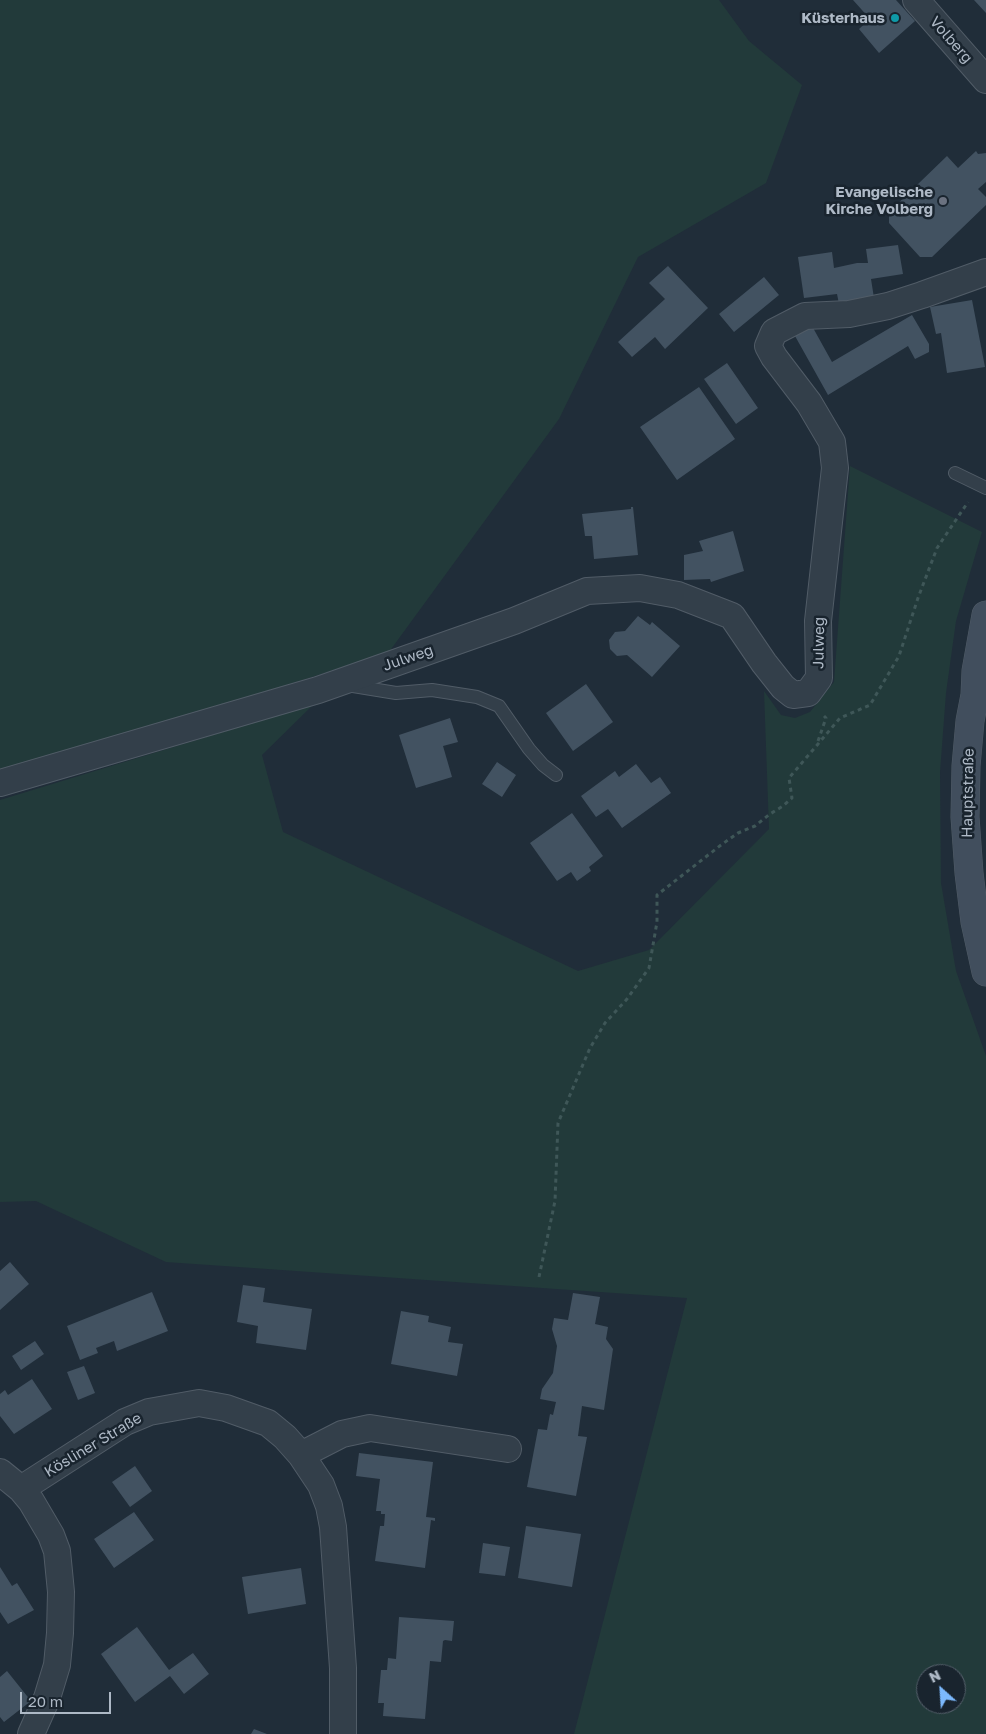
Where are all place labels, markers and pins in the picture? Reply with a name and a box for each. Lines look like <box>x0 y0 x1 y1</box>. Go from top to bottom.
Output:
place label: Küsterhaus <box>801 9 885 27</box>
marker: Küsterhaus <box>889 12 901 24</box>
place label: Evangelische Kirche Volberg <box>825 183 933 218</box>
marker: Evangelische Kirche Volberg <box>937 195 949 207</box>

